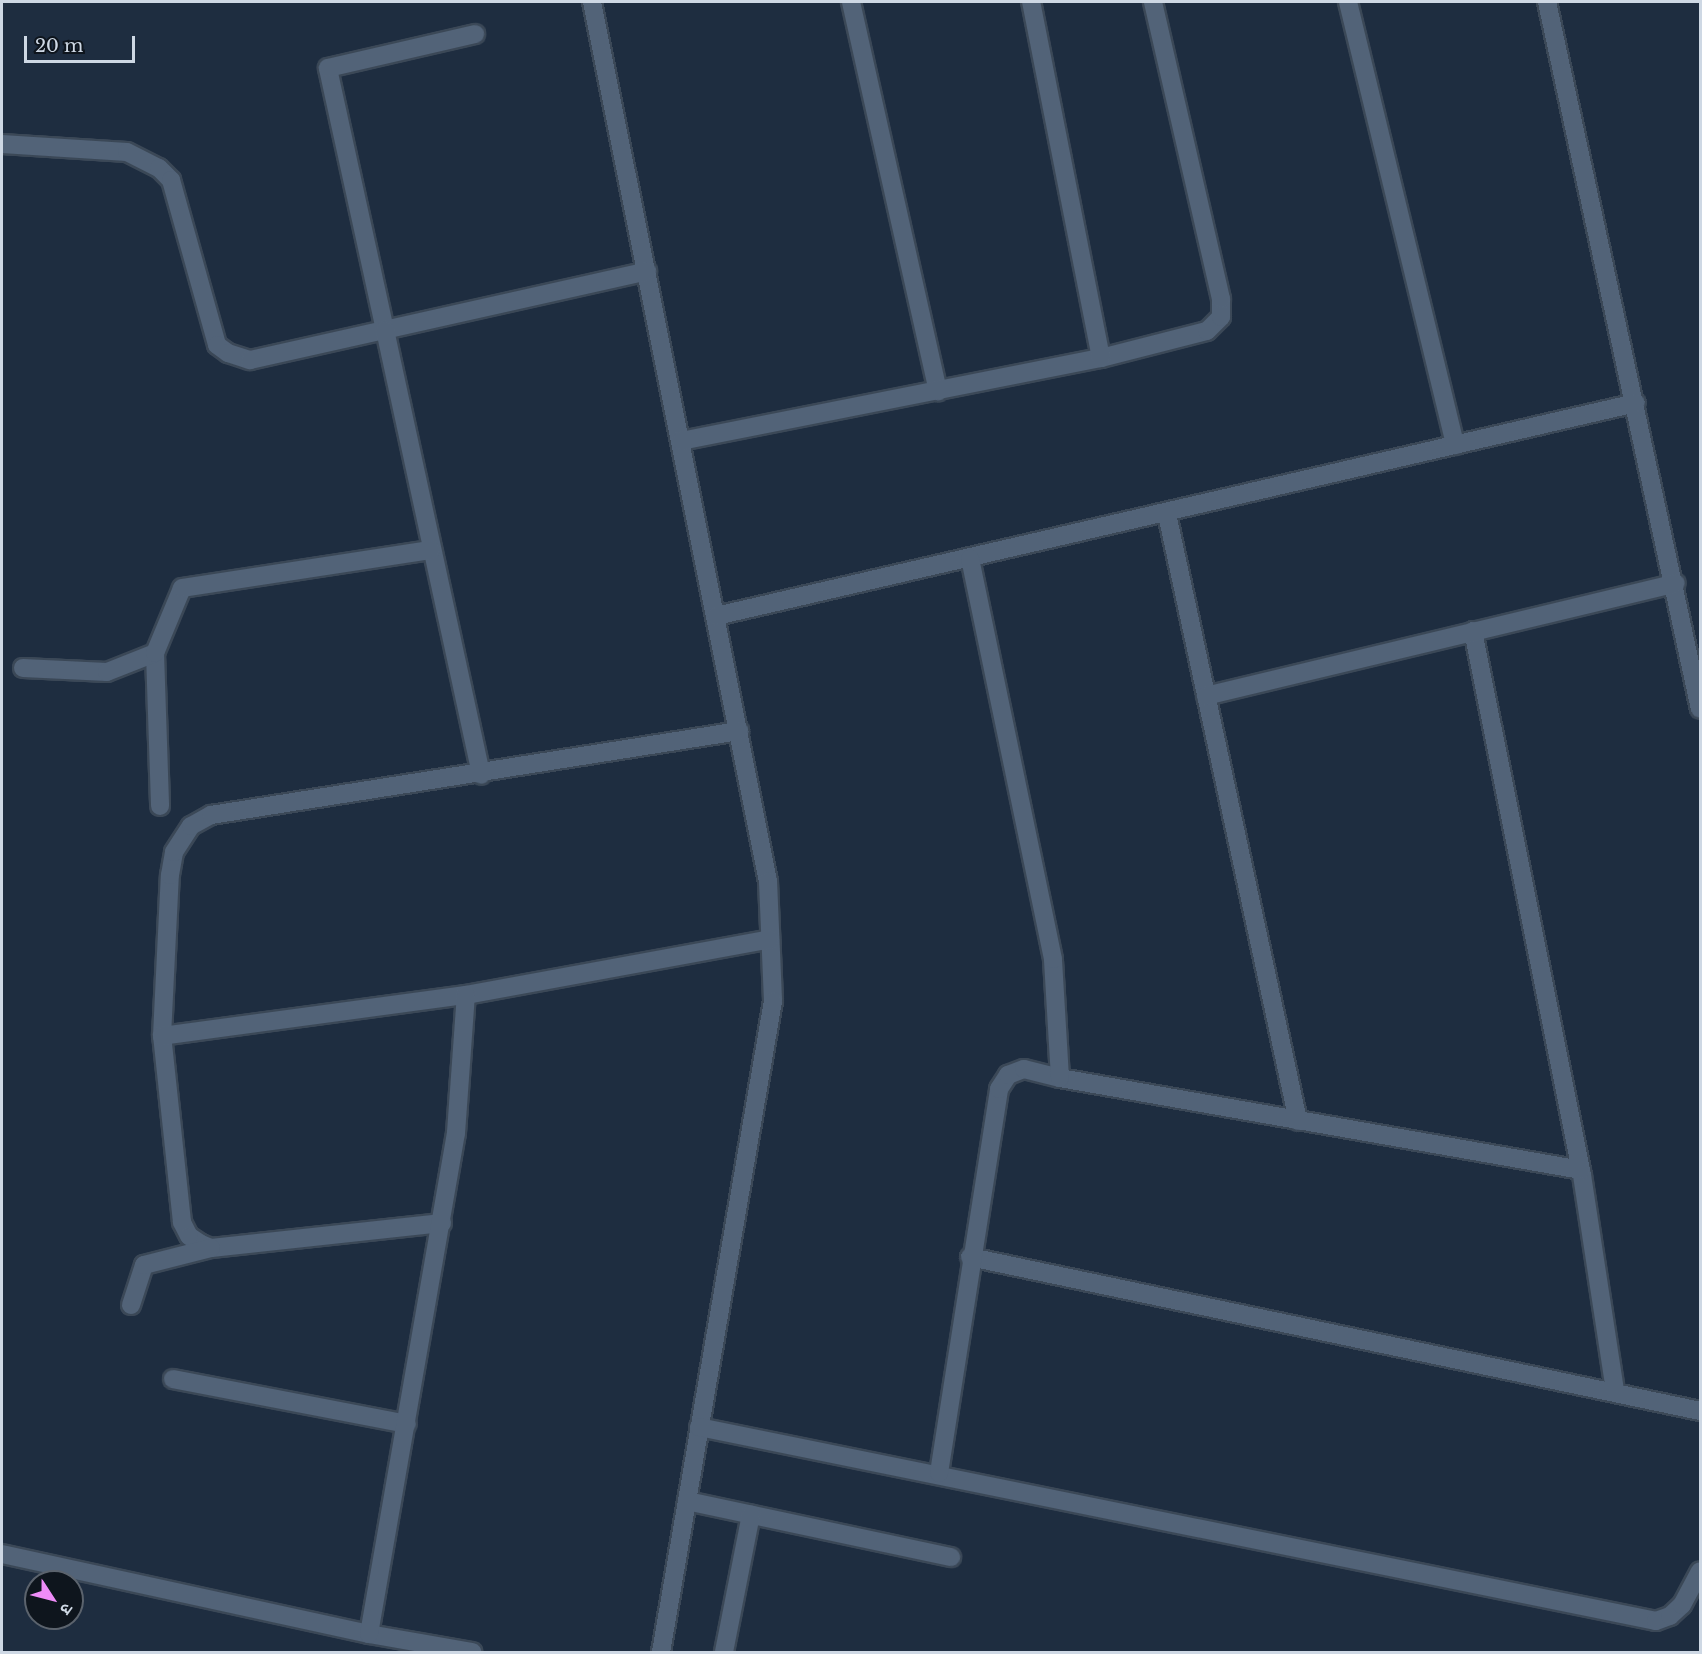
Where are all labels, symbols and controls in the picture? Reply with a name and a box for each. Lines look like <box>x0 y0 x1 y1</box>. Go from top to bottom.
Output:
scale bar <box>27 24 138 62</box>
text: 20 m <box>35 35 83 57</box>
north arrow <box>24 1570 84 1630</box>
text: उ <box>56 1600 78 1619</box>

